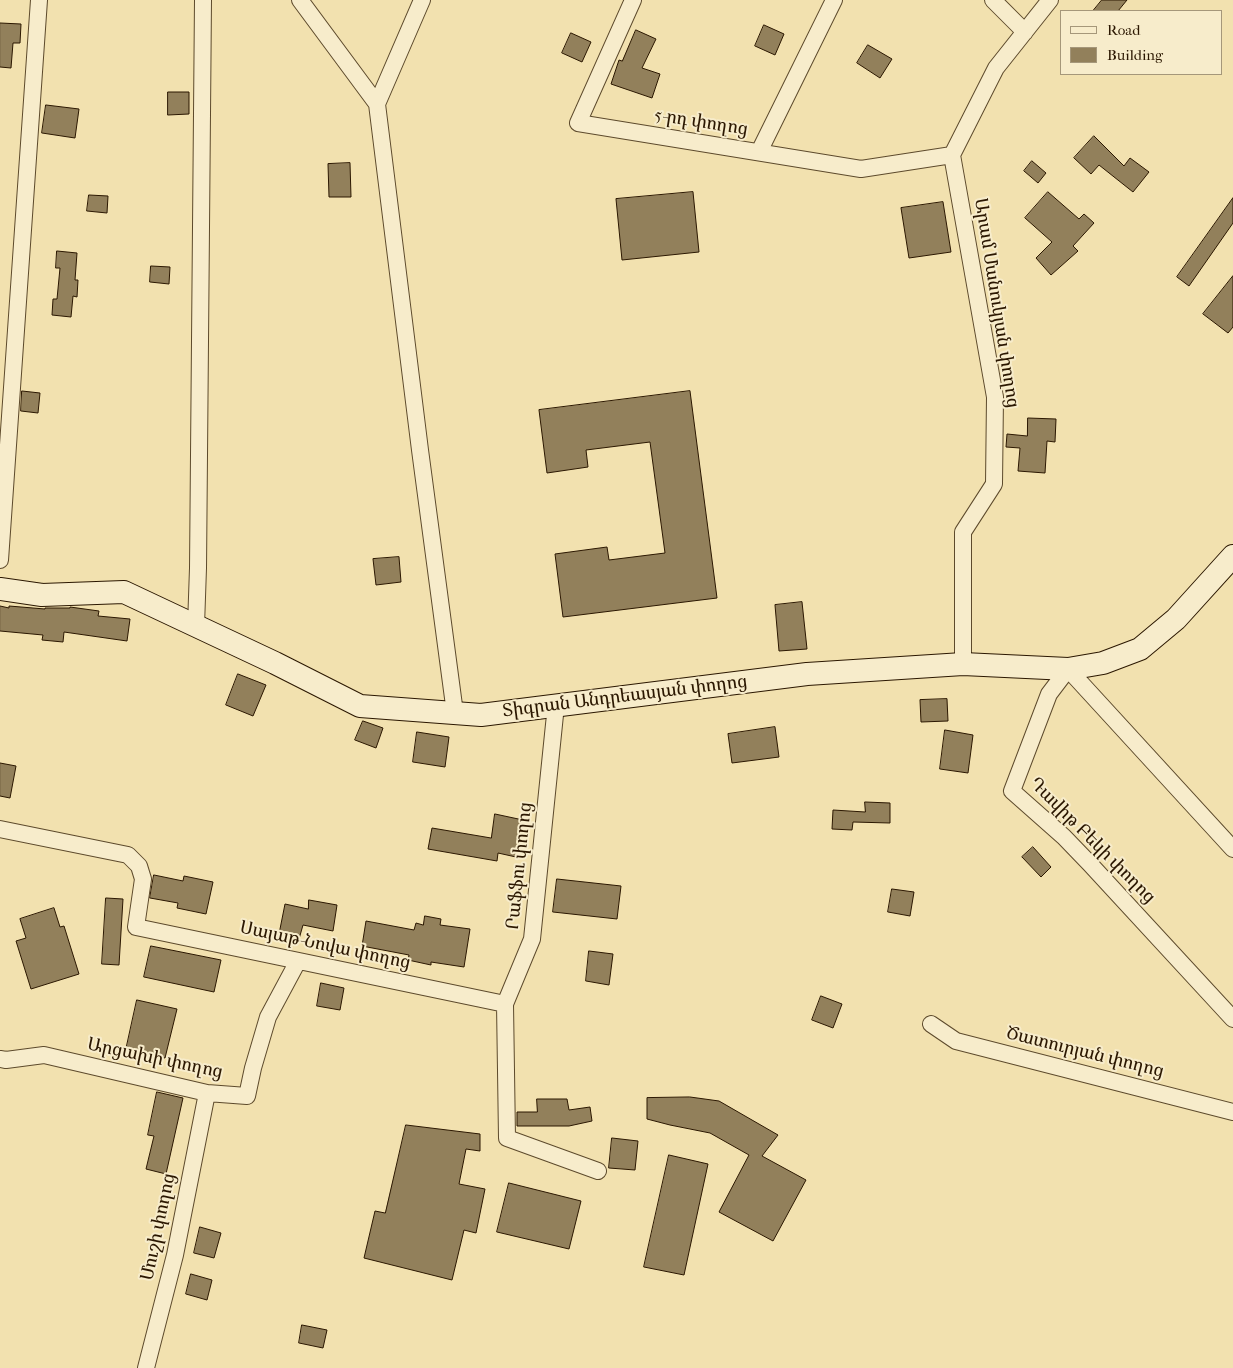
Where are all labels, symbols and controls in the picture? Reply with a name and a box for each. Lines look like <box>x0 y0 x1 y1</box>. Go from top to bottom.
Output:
legend <box>1060 10 1223 75</box>
text: Road <box>1107 21 1140 39</box>
text: Building <box>1107 46 1163 64</box>
street label: 5-րդ փողոց <box>653 105 749 141</box>
street label: Արամ Մանուկյան փողոց <box>969 197 1023 409</box>
street label: Տիգրան Անդրեասյան փողոց <box>501 671 749 723</box>
street label: Դավիթ Բեկի փողոց <box>1025 774 1159 908</box>
street label: Րաֆֆու փողոց <box>503 801 537 931</box>
street label: Սայաթ-Նովա փողոց <box>238 917 412 975</box>
street label: Ծատուրյան փողոց <box>1004 1023 1166 1083</box>
street label: Արցախի փողոց <box>85 1034 225 1084</box>
street label: Մուշի փողոց <box>137 1172 181 1282</box>

